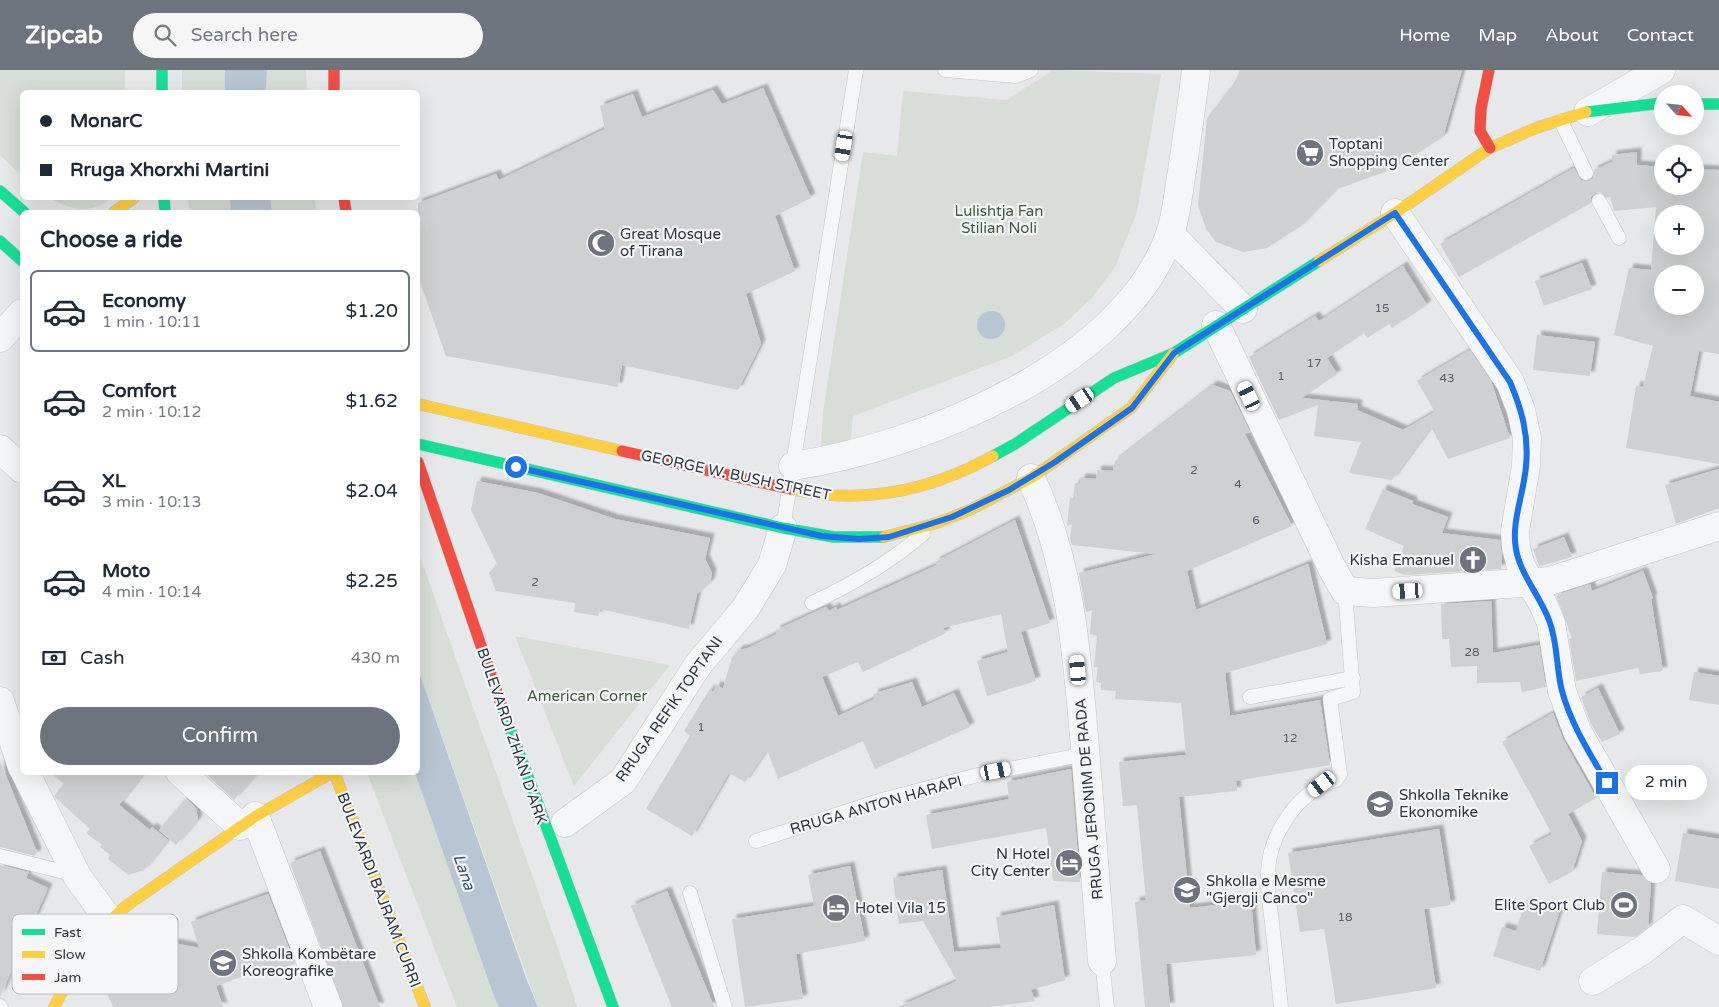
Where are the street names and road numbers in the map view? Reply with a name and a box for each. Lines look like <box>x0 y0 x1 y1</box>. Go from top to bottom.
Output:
street label: GEORGE W. BUSH STREET <box>639 446 833 504</box>
street label: RRUGA REFIK TOPTANI <box>612 633 726 785</box>
street label: BULEVARDI ZHAN D'ARK <box>473 645 551 827</box>
street label: RRUGA JERONIM DE RADA <box>1071 698 1107 900</box>
street label: RRUGA ANTON HARAPI <box>788 772 964 838</box>
street label: BULEVARDI BAJRAM CURRI <box>333 790 425 990</box>

